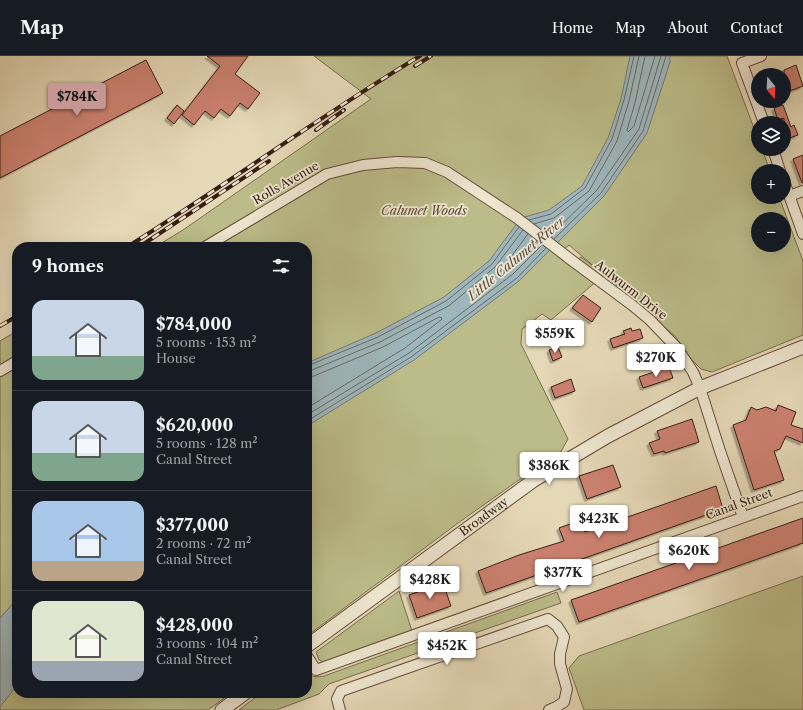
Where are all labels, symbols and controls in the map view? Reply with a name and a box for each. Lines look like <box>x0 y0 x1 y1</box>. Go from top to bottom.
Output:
text: Map <box>20 16 64 39</box>
text: Home <box>552 19 593 37</box>
text: Map <box>615 19 645 37</box>
text: About <box>667 19 708 37</box>
text: Contact <box>730 19 783 37</box>
north arrow <box>751 68 791 108</box>
map controls <box>751 68 791 252</box>
pin: $784K <box>49 83 105 117</box>
text: $784K <box>57 88 97 104</box>
button: layers <box>751 116 791 156</box>
street label: Rolls Avenue <box>250 157 322 208</box>
button: + <box>751 164 791 204</box>
park label: Calumet Woods <box>381 203 468 218</box>
water label: Little Calumet River <box>463 212 569 304</box>
button: − <box>751 212 791 252</box>
icon: filters <box>270 255 292 277</box>
text: 9 homes <box>32 256 104 276</box>
street label: Aulwurm Drive <box>591 256 671 323</box>
text: $784,000 <box>156 314 232 334</box>
icon: home <box>64 316 112 364</box>
pin: $559K <box>527 320 583 354</box>
text: $559K <box>535 325 575 341</box>
text: 5 rooms · 153 m² <box>156 334 257 350</box>
pin: $270K <box>628 344 684 378</box>
text: $270K <box>636 349 676 365</box>
text: House <box>156 350 196 366</box>
text: $620,000 <box>156 415 233 435</box>
icon: home <box>64 417 112 465</box>
text: 5 rooms · 128 m² <box>156 435 258 451</box>
text: Canal Street <box>156 451 232 467</box>
pin: $386K <box>521 452 577 486</box>
text: $386K <box>529 457 569 473</box>
street label: Canal Street <box>703 484 775 523</box>
street label: Broadway <box>456 493 511 539</box>
pin: $423K <box>571 505 627 539</box>
text: $423K <box>579 510 619 526</box>
text: $377,000 <box>156 515 229 535</box>
icon: home <box>64 517 112 565</box>
text: 2 rooms · 72 m² <box>156 535 251 551</box>
pin: $620K <box>661 537 717 571</box>
text: $620K <box>668 542 710 558</box>
text: Canal Street <box>156 551 232 567</box>
pin: $377K <box>535 559 591 593</box>
text: $377K <box>544 564 582 580</box>
pin: $428K <box>402 566 458 600</box>
text: $428K <box>409 571 451 587</box>
text: $428,000 <box>156 615 233 635</box>
icon: home <box>64 617 112 665</box>
pin: $452K <box>419 632 475 666</box>
text: 3 rooms · 104 m² <box>156 635 258 651</box>
text: $452K <box>427 637 467 653</box>
text: Canal Street <box>156 651 232 667</box>

